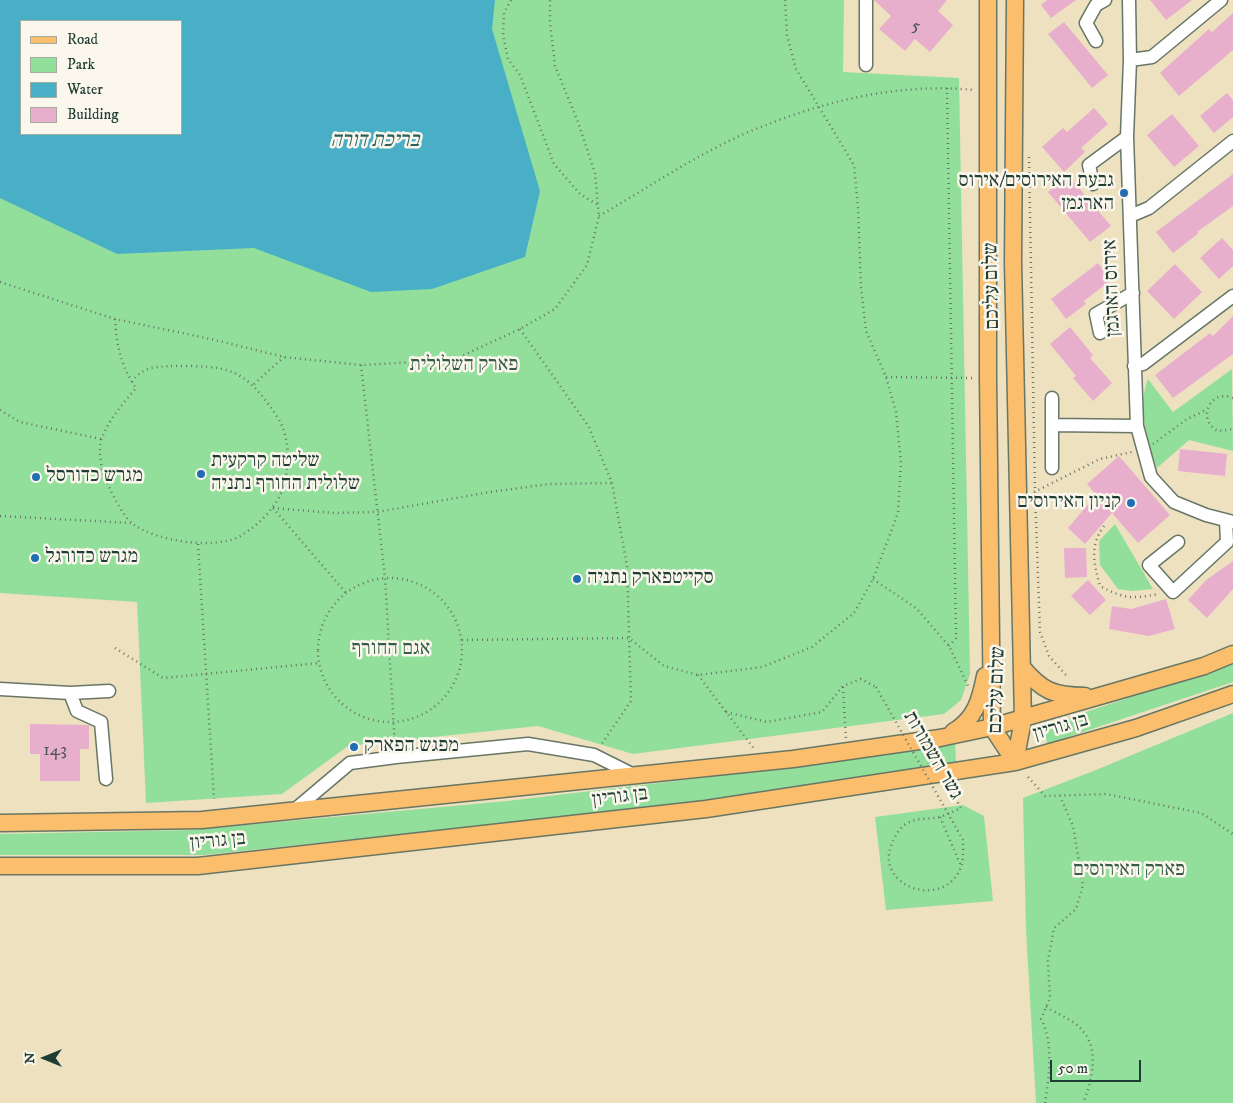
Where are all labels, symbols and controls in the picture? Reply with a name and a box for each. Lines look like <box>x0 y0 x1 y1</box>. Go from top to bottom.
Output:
house number: 5 <box>912 16 920 38</box>
legend <box>20 20 182 135</box>
text: Road <box>67 30 98 49</box>
text: Park <box>67 55 95 74</box>
text: Water <box>67 80 103 99</box>
text: Building <box>67 105 119 124</box>
water label: בריכת דורה <box>331 129 419 155</box>
place label: גבעת האירוסים/אירוס הארגמן <box>959 170 1114 217</box>
marker: גבעת האירוסים/אירוס הארגמן <box>1118 187 1130 199</box>
street label: אירוס הארגמן <box>1099 239 1127 337</box>
street label: שלום עליכם <box>980 242 1006 330</box>
park label: פארק השלולית <box>410 354 518 378</box>
place label: שליטה קרקעית שלולית החורף נתניה <box>211 450 360 497</box>
place label: מגרש כדורסל <box>46 465 143 489</box>
marker: שליטה קרקעית שלולית החורף נתניה <box>195 468 207 480</box>
marker: מגרש כדורסל <box>30 471 42 483</box>
place label: קניון האירוסים <box>1017 491 1121 515</box>
marker: קניון האירוסים <box>1125 497 1137 509</box>
place label: מגרש כדורגל <box>45 546 138 570</box>
marker: מגרש כדורגל <box>29 552 41 564</box>
place label: סקייטפארק נתניה <box>587 567 714 591</box>
marker: סקייטפארק נתניה <box>571 573 583 585</box>
park label: אגם החורף <box>352 638 430 662</box>
street label: שלום עליכם <box>984 646 1012 734</box>
street label: גשר השמורות <box>897 707 967 805</box>
street label: בן גוריון <box>1031 709 1091 747</box>
place label: מפגש הפארק <box>364 735 459 759</box>
house number: 143 <box>43 740 67 762</box>
marker: מפגש הפארק <box>348 741 360 753</box>
street label: בן גוריון <box>591 783 649 813</box>
street label: בן גוריון <box>189 828 247 856</box>
park label: פארק האירוסים <box>1073 859 1185 883</box>
north arrow <box>20 1033 70 1083</box>
scale bar <box>1053 1050 1144 1082</box>
text: N <box>21 1052 39 1064</box>
text: 50 m <box>1058 1059 1088 1078</box>

